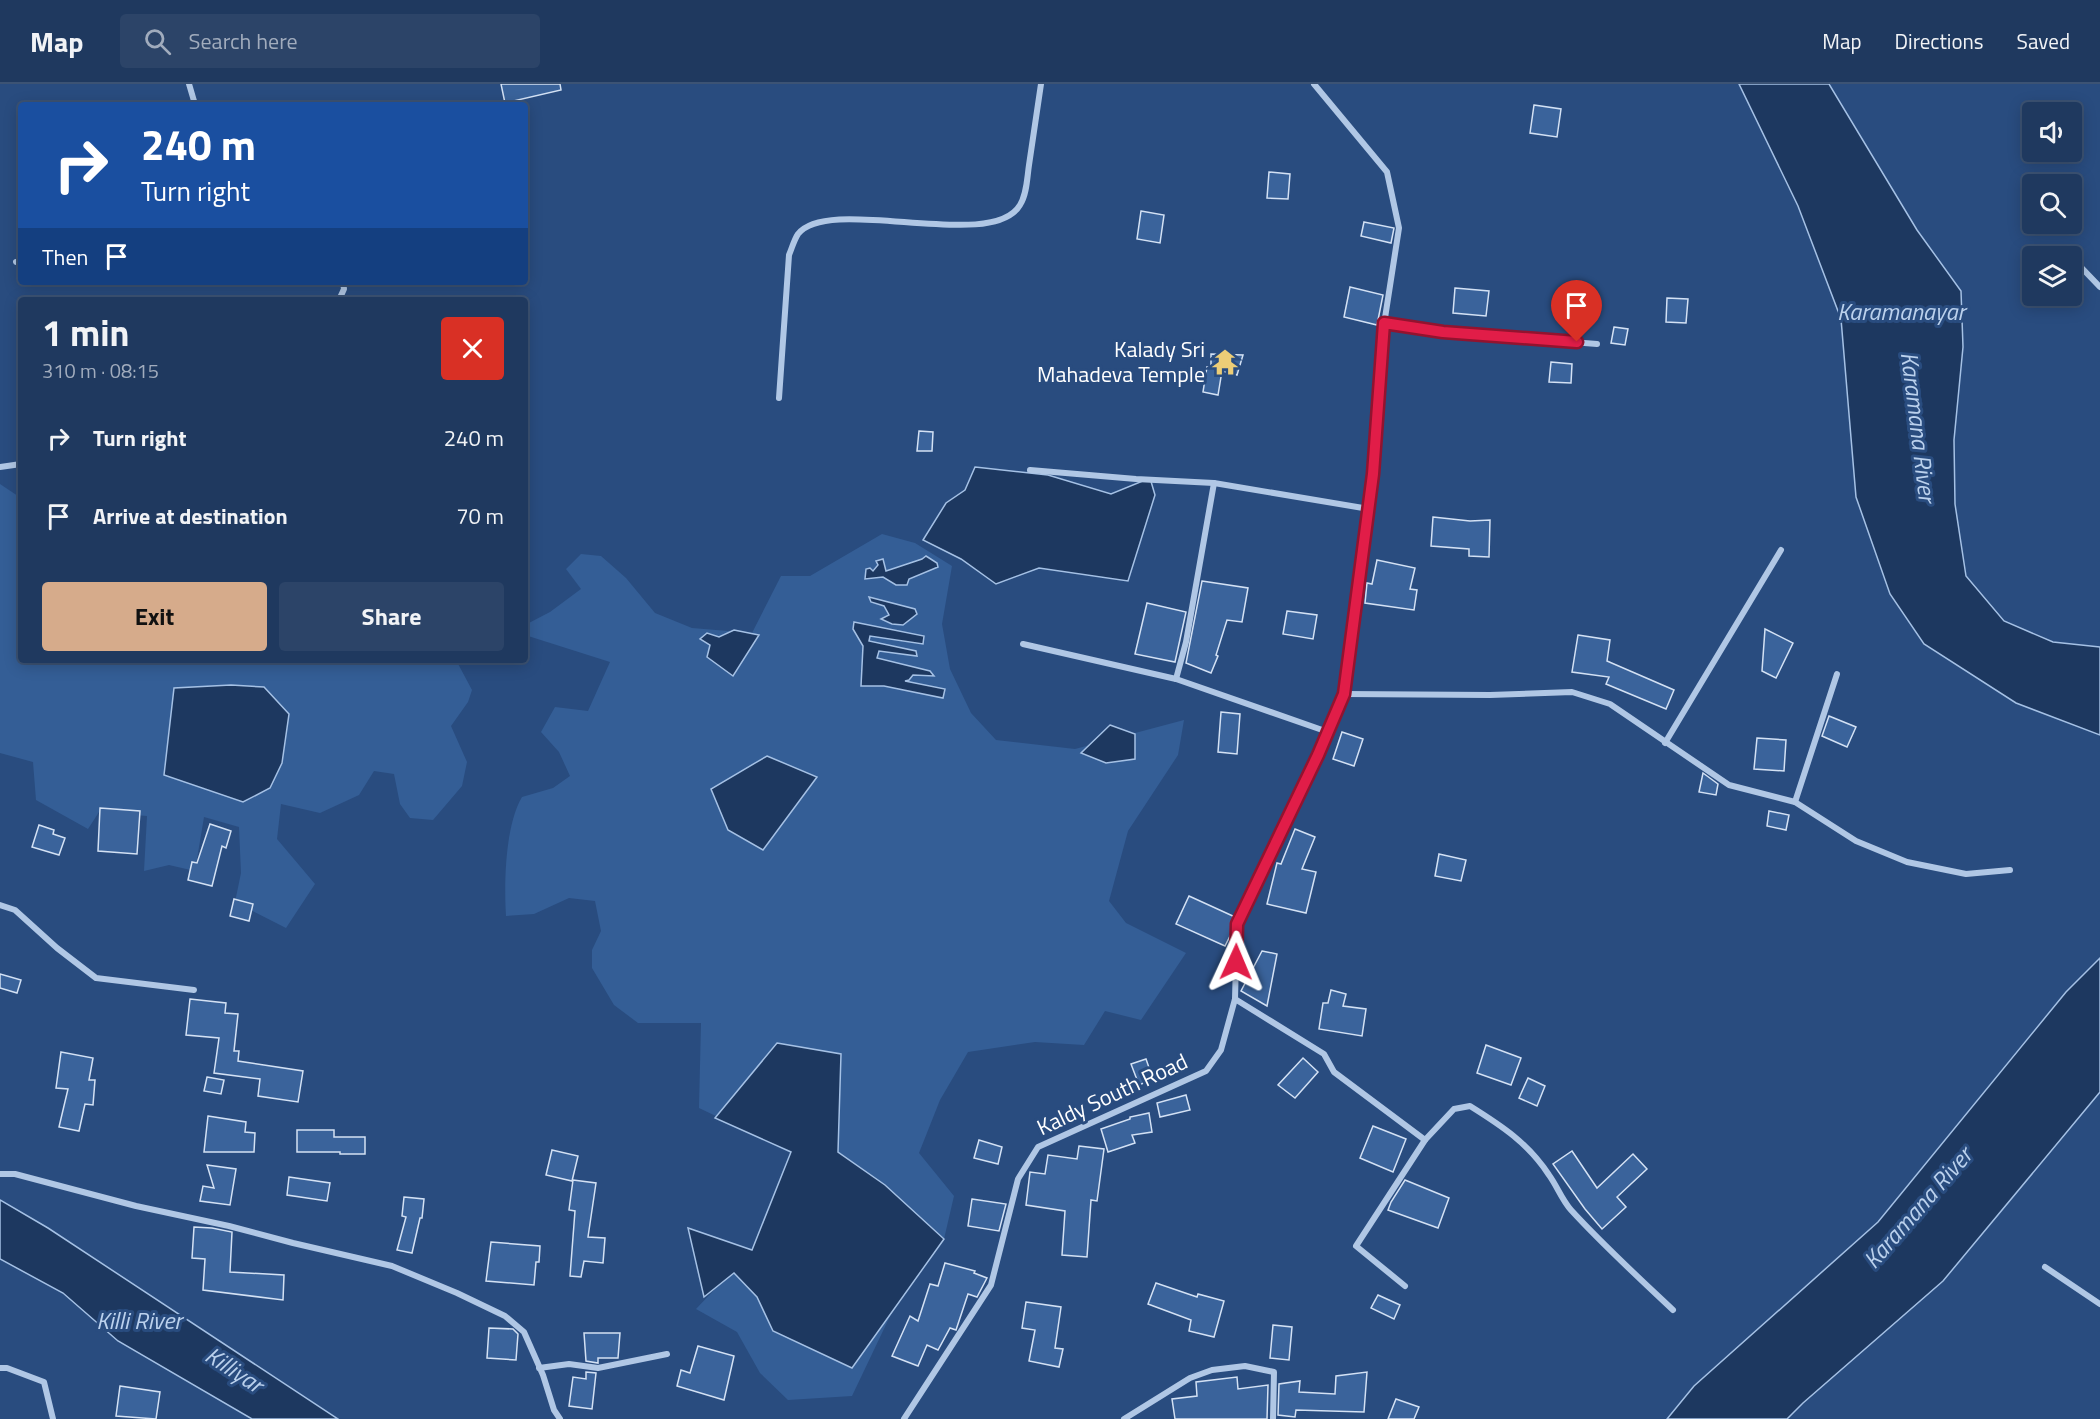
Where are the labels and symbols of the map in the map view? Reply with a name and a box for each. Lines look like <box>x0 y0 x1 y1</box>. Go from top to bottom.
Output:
pin <box>1551 280 1602 342</box>
water label: Karamanayar <box>1837 293 1968 329</box>
place label: Kalady Sri Mahadeva Temple <box>1037 332 1205 391</box>
temple icon: Kalady Sri Mahadeva Temple <box>1210 347 1240 377</box>
water label: Karamana River <box>1892 350 1946 507</box>
position arrow <box>1204 930 1268 994</box>
street label: Kaldy South Road <box>1031 1044 1193 1144</box>
water label: Karamana River <box>1854 1136 1983 1276</box>
water label: Killi River <box>96 1302 185 1338</box>
water label: Killiyar <box>198 1337 274 1403</box>

